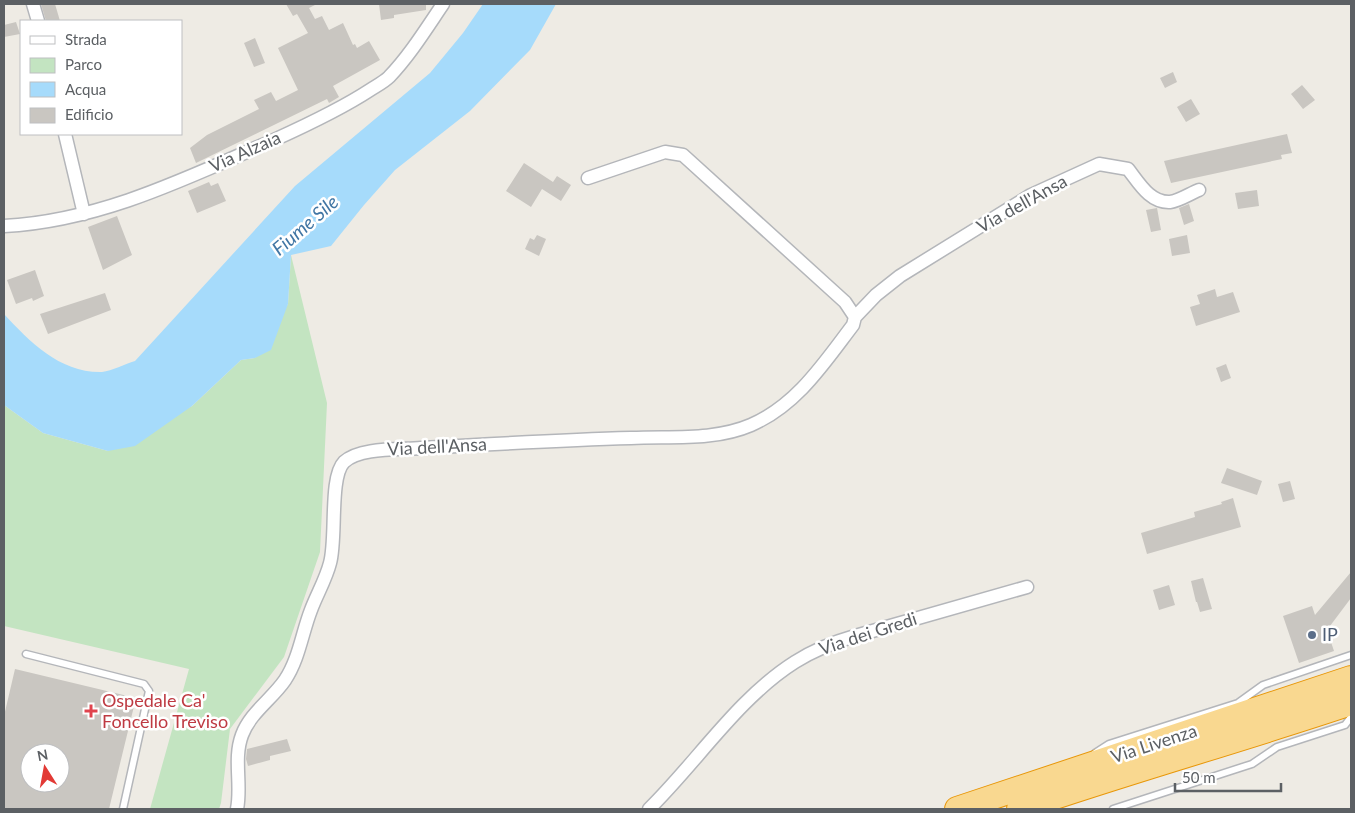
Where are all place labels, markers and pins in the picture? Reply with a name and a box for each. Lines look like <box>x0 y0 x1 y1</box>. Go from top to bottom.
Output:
place label: IP <box>1322 623 1338 645</box>
marker: IP <box>1306 629 1318 641</box>
place label: Ospedale Ca' Foncello Treviso <box>102 689 228 732</box>
marker: Ospedale Ca' Foncello Treviso <box>84 704 98 718</box>

